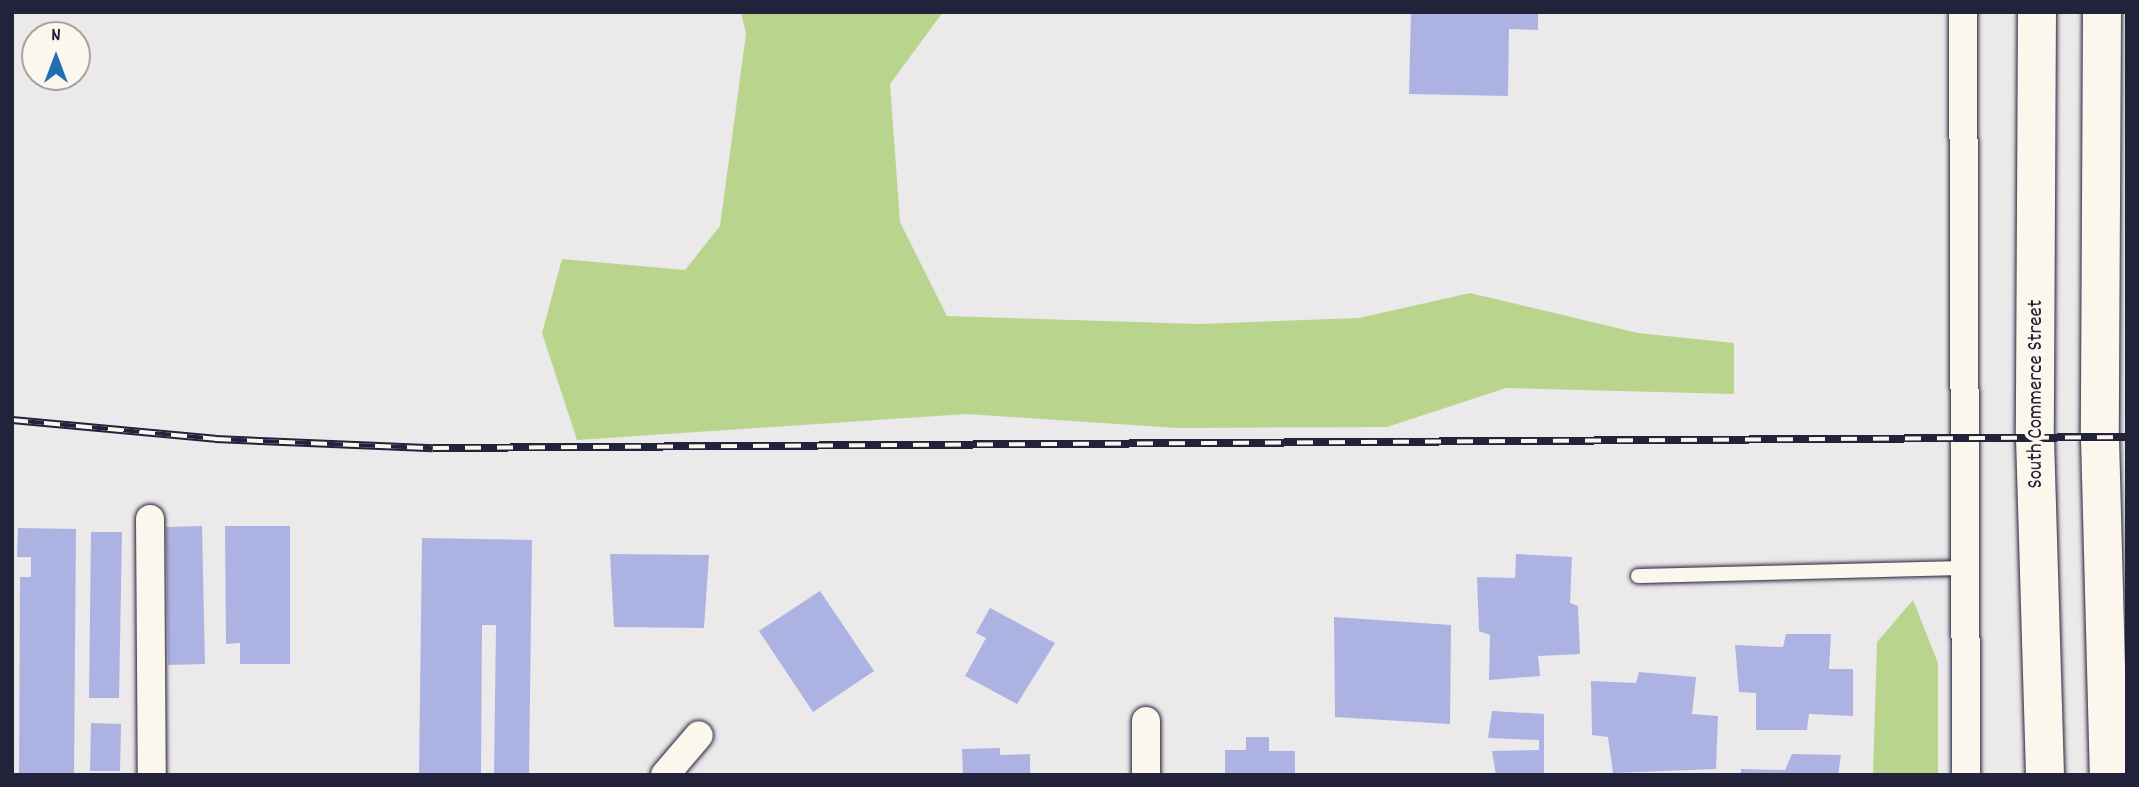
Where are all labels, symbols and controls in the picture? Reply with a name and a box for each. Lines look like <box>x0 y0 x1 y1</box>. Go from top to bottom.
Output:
north arrow <box>21 21 91 91</box>
text: N <box>51 23 61 50</box>
street label: South Commerce Street <box>2024 300 2050 488</box>

